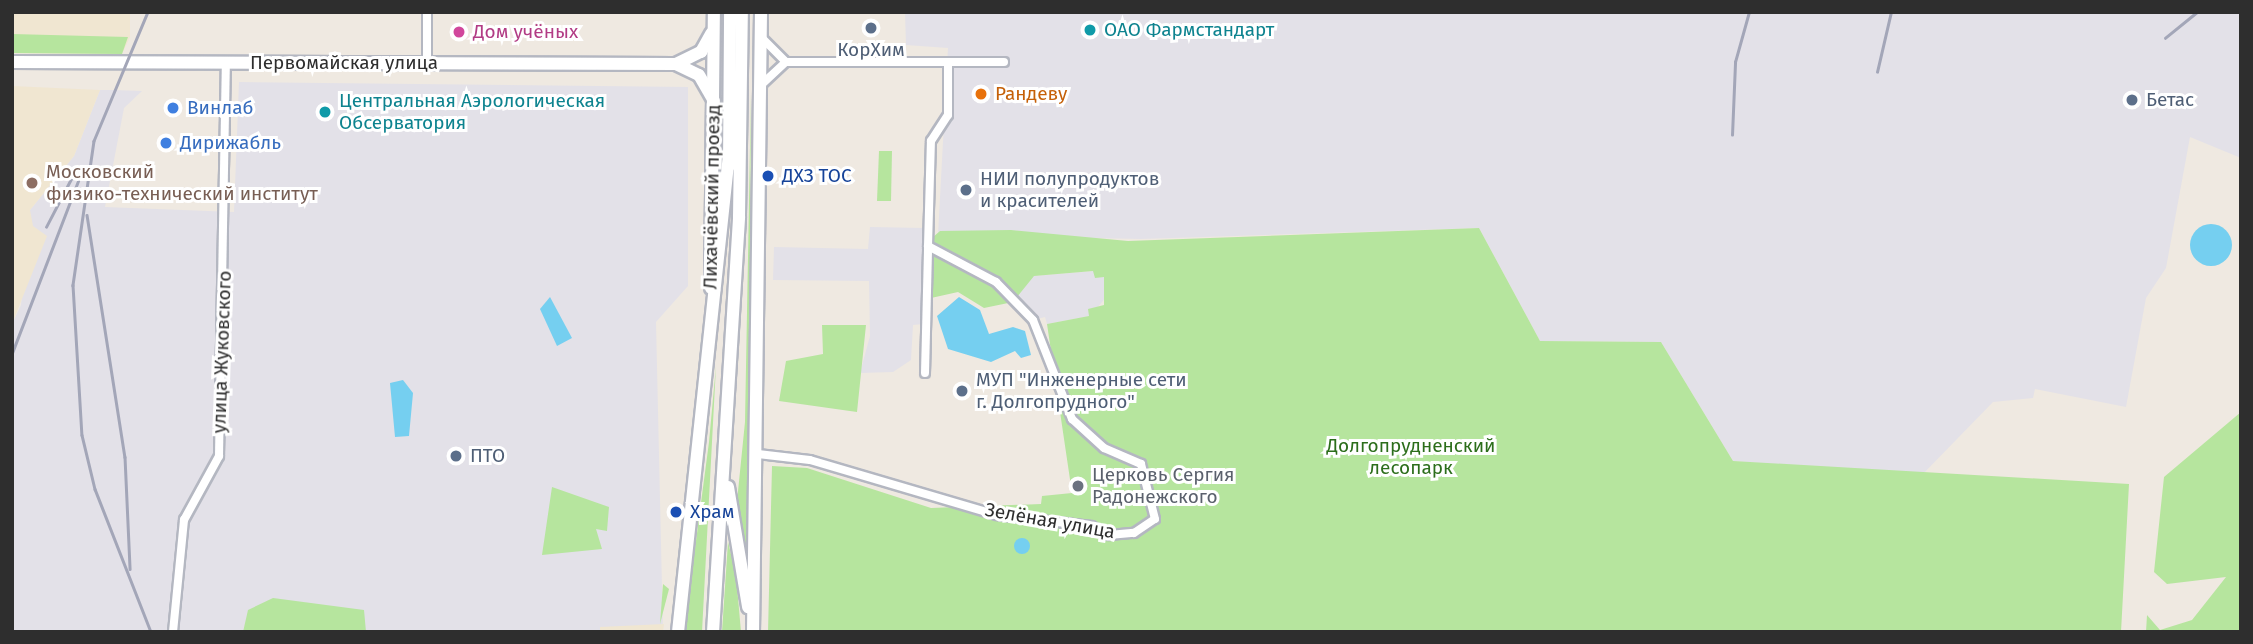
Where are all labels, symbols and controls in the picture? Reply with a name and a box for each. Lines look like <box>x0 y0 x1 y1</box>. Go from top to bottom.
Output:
place label: ОАО Фармстандарт <box>1104 19 1274 41</box>
marker: КорХим <box>863 20 879 36</box>
place label: Дом учёных <box>473 21 578 43</box>
marker: ОАО Фармстандарт <box>1082 22 1098 38</box>
marker: Дом учёных <box>451 24 467 40</box>
place label: КорХим <box>837 39 905 61</box>
street label: Первомайская улица <box>250 52 438 74</box>
place label: Рандеву <box>995 83 1067 105</box>
marker: Рандеву <box>973 86 989 102</box>
place label: Бетас <box>2146 89 2194 111</box>
place label: Центральная Аэрологическая Обсерватория <box>339 90 605 134</box>
marker: Бетас <box>2124 92 2140 108</box>
place label: Винлаб <box>187 97 253 119</box>
marker: Винлаб <box>165 100 181 116</box>
marker: Центральная Аэрологическая Обсерватория <box>317 104 333 120</box>
street label: Лихачёвский проезд <box>699 104 725 290</box>
place label: Дирижабль <box>180 132 281 154</box>
marker: Дирижабль <box>158 135 174 151</box>
place label: Московский физико-технический институт <box>46 161 318 205</box>
place label: ДХЗ ТОС <box>782 165 852 187</box>
marker: ДХЗ ТОС <box>760 168 776 184</box>
place label: НИИ полупродуктов и красителей <box>980 168 1159 212</box>
marker: Московский физико-технический институт <box>24 175 40 191</box>
marker: НИИ полупродуктов и красителей <box>958 182 974 198</box>
street label: улица Жуковского <box>208 270 236 434</box>
place label: МУП "Инженерные сети г. Долгопрудного" <box>976 369 1187 413</box>
marker: МУП "Инженерные сети г. Долгопрудного" <box>954 383 970 399</box>
park label: Долгопрудненский лесопарк <box>1326 435 1496 479</box>
place label: ПТО <box>470 445 505 467</box>
marker: ПТО <box>448 448 464 464</box>
place label: Церковь Сергия Радонежского <box>1092 464 1235 508</box>
marker: Церковь Сергия Радонежского <box>1070 478 1086 494</box>
street label: Зелёная улица <box>983 498 1117 544</box>
place label: Храм <box>690 501 734 523</box>
marker: Храм <box>668 504 684 520</box>

